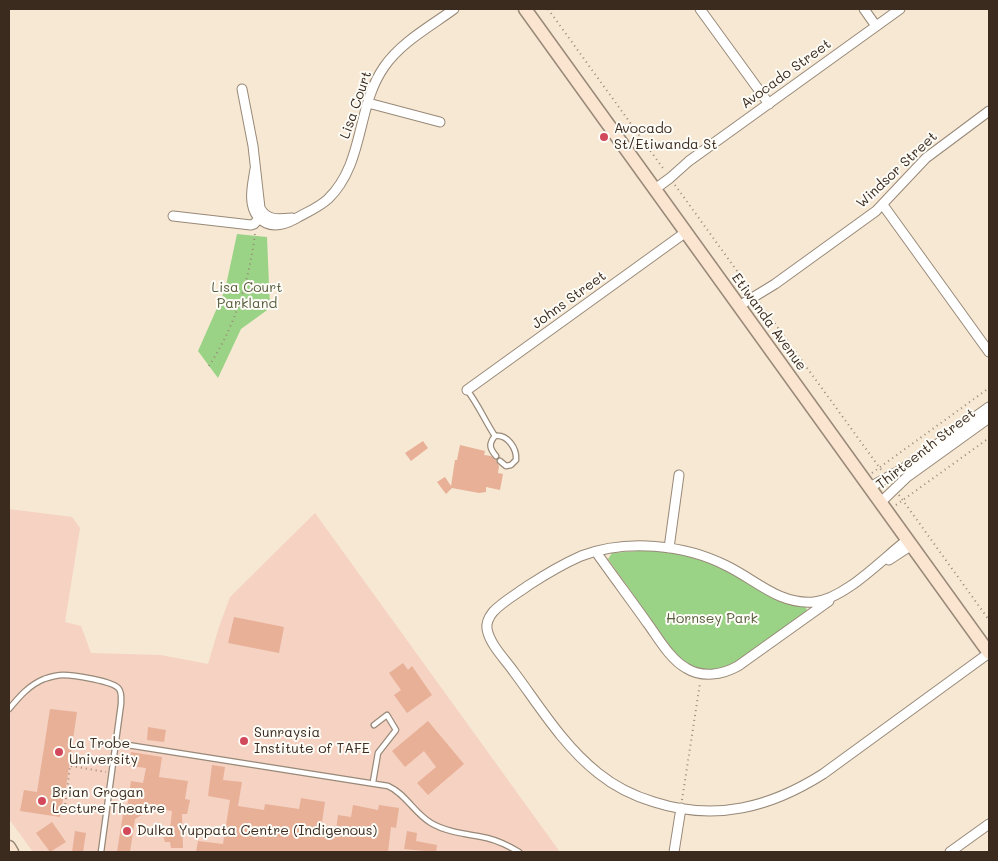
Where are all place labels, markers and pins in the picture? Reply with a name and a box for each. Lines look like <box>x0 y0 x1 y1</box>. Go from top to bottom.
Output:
place label: Avocado St/Etiwanda St <box>614 121 717 154</box>
marker: Avocado St/Etiwanda St <box>598 131 610 143</box>
place label: Sunraysia Institute of TAFE <box>254 725 370 758</box>
marker: Sunraysia Institute of TAFE <box>238 735 250 747</box>
place label: La Trobe University <box>69 736 138 769</box>
marker: La Trobe University <box>53 746 65 758</box>
place label: Brian Grogan Lecture Theatre <box>52 785 165 818</box>
marker: Brian Grogan Lecture Theatre <box>36 795 48 807</box>
place label: Dulka Yuppata Centre (Indigenous) <box>137 823 377 839</box>
marker: Dulka Yuppata Centre (Indigenous) <box>121 825 133 837</box>

